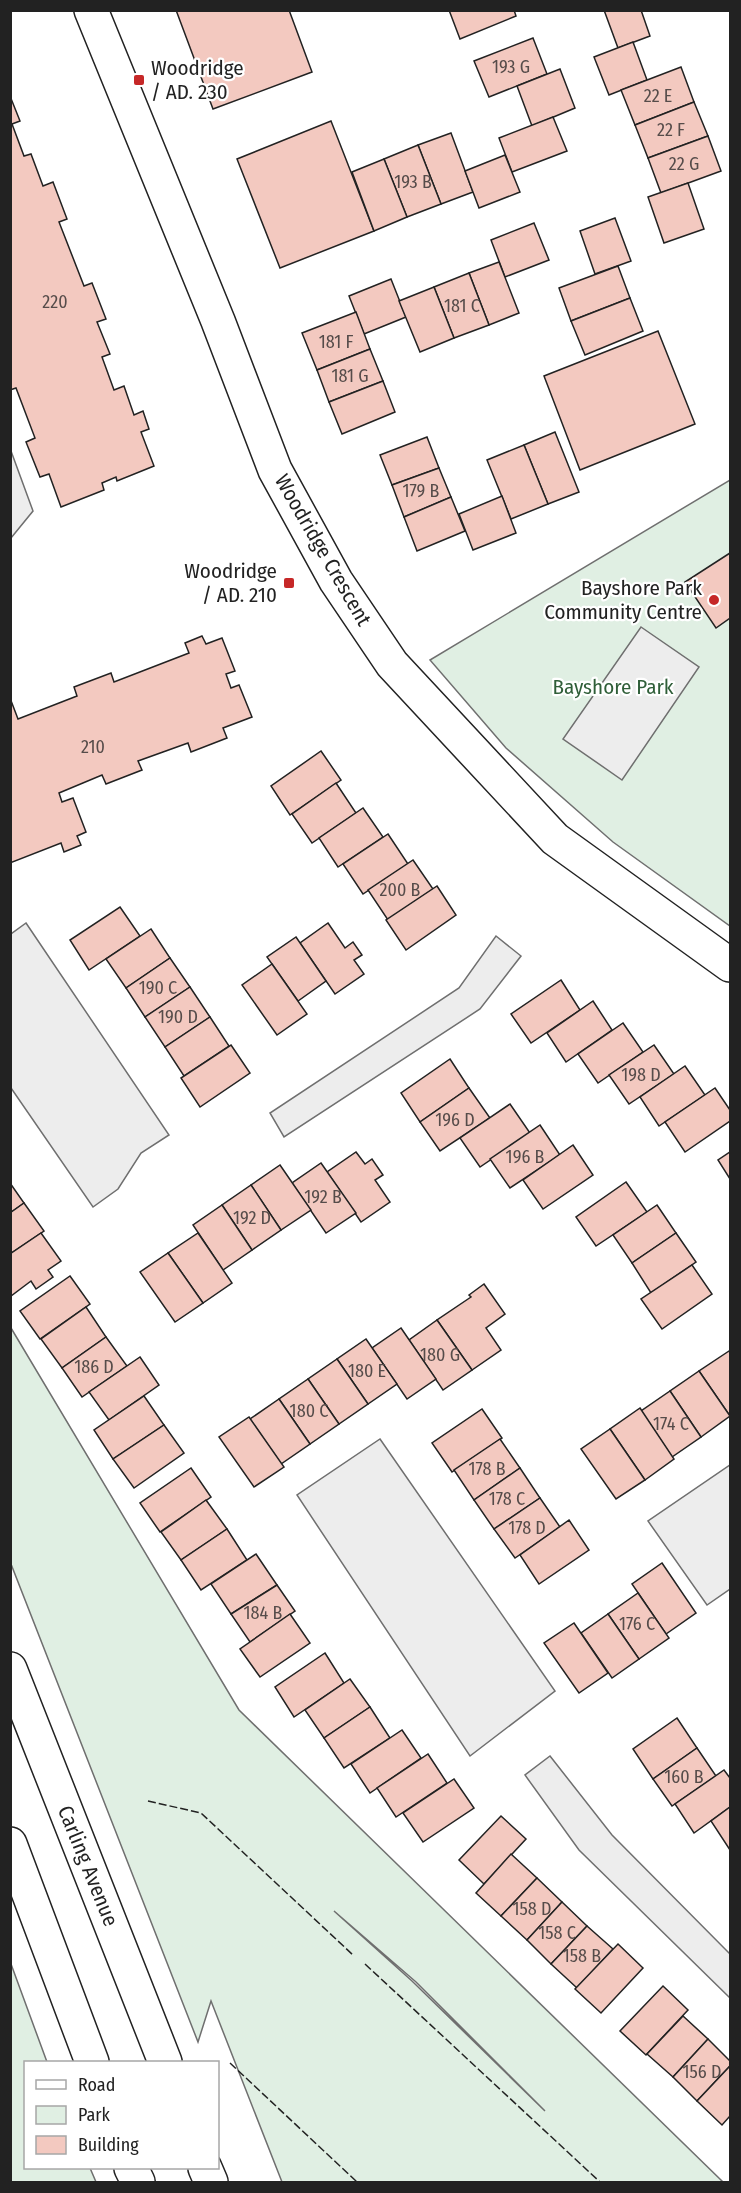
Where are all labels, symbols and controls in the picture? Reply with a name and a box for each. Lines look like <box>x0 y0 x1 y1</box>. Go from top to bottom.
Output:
place label: Woodridge / AD. 230 <box>151 55 244 105</box>
house number: 193 G <box>492 56 530 78</box>
marker: Woodridge / AD. 230 <box>132 73 146 87</box>
house number: 22 E <box>644 85 672 107</box>
house number: 22 F <box>657 119 685 141</box>
house number: 22 G <box>669 153 699 175</box>
house number: 193 B <box>394 171 432 193</box>
house number: 220 <box>42 291 68 313</box>
house number: 181 C <box>444 295 480 317</box>
house number: 181 F <box>319 331 353 353</box>
house number: 181 G <box>331 365 369 387</box>
street label: Woodridge Crescent <box>269 469 377 631</box>
house number: 179 B <box>403 480 440 502</box>
place label: Woodridge / AD. 210 <box>184 558 277 608</box>
place label: Bayshore Park Community Centre <box>544 575 702 625</box>
marker: Woodridge / AD. 210 <box>282 576 296 590</box>
marker: Bayshore Park Community Centre <box>707 593 721 607</box>
park label: Bayshore Park <box>552 674 674 700</box>
house number: 210 <box>81 736 105 758</box>
house number: 200 B <box>380 879 421 901</box>
house number: 190 C <box>139 977 177 999</box>
house number: 190 D <box>158 1006 198 1028</box>
house number: 198 D <box>621 1064 661 1086</box>
house number: 196 D <box>435 1109 475 1131</box>
house number: 196 B <box>506 1146 545 1168</box>
house number: 192 B <box>304 1186 342 1208</box>
house number: 192 D <box>233 1207 271 1229</box>
house number: 180 G <box>420 1344 460 1366</box>
house number: 186 D <box>74 1356 114 1378</box>
house number: 180 E <box>348 1360 386 1382</box>
house number: 180 C <box>290 1400 328 1422</box>
house number: 174 C <box>653 1413 689 1435</box>
house number: 178 B <box>468 1458 506 1480</box>
house number: 178 C <box>489 1488 525 1510</box>
house number: 178 D <box>508 1517 546 1539</box>
house number: 184 B <box>244 1602 283 1624</box>
house number: 176 C <box>619 1613 655 1635</box>
house number: 160 B <box>664 1766 704 1788</box>
street label: Carling Avenue <box>52 1802 124 1930</box>
house number: 158 D <box>513 1898 551 1920</box>
house number: 158 C <box>538 1922 576 1944</box>
house number: 158 B <box>563 1945 601 1967</box>
legend <box>24 2061 219 2169</box>
house number: 156 D <box>683 2061 721 2083</box>
text: Road <box>78 2074 115 2096</box>
text: Park <box>78 2104 111 2126</box>
text: Building <box>78 2134 139 2156</box>

